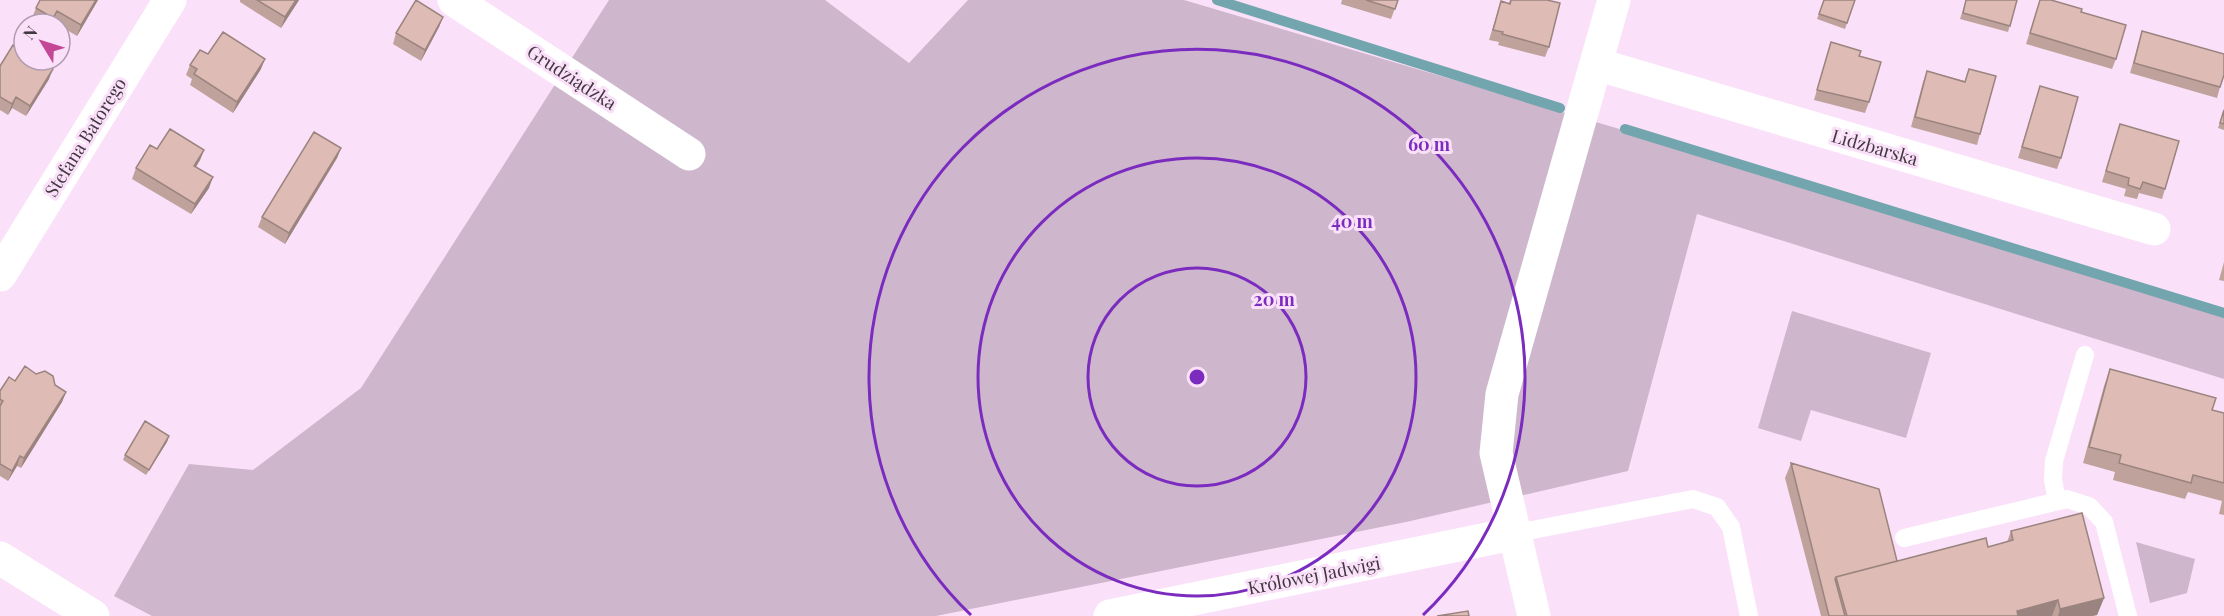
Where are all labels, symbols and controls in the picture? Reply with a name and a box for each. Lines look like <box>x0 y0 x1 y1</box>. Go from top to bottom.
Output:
north arrow <box>12 12 72 72</box>
text: N <box>18 21 42 43</box>
street label: Grudziądzka <box>523 39 621 115</box>
street label: Stefana Batorego <box>39 73 131 201</box>
street label: Lidzbarska <box>1829 123 1921 171</box>
text: 60 m <box>1408 132 1451 156</box>
text: 40 m <box>1331 209 1374 233</box>
text: 20 m <box>1253 287 1295 311</box>
centre of rings <box>1187 367 1207 387</box>
street label: Królowej Jadwigi <box>1246 550 1382 600</box>

